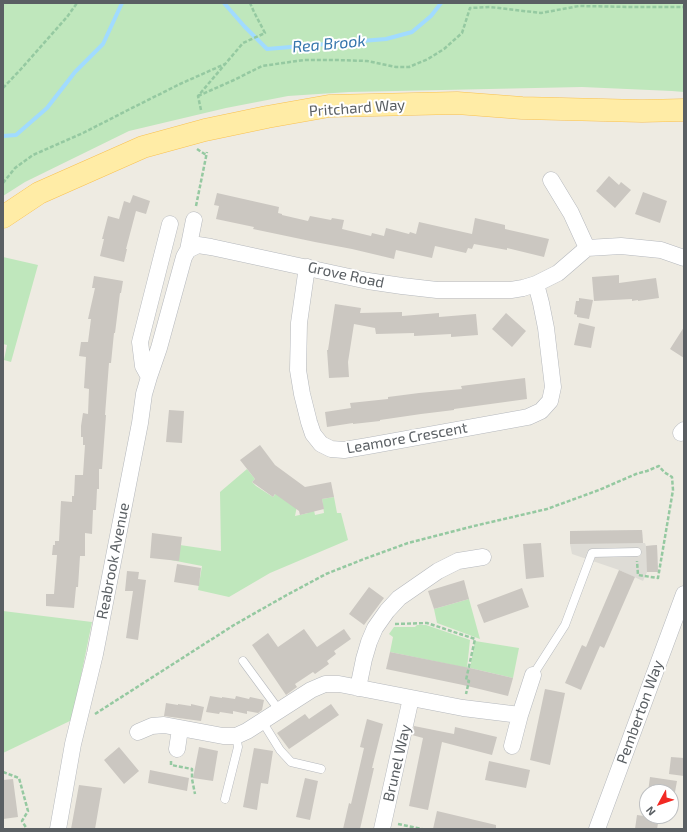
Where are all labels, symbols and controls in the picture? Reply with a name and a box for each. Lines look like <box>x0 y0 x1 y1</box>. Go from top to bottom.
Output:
water label: Rea Brook <box>291 31 367 57</box>
street label: Pritchard Way <box>308 96 406 120</box>
street label: Grove Road <box>306 258 386 292</box>
street label: Leamore Crescent <box>345 418 469 458</box>
street label: Reabrook Avenue <box>93 501 133 621</box>
street label: Pemberton Way <box>613 658 667 766</box>
street label: Brunel Way <box>379 723 415 803</box>
north arrow <box>639 784 679 824</box>
text: N <box>643 804 658 819</box>

